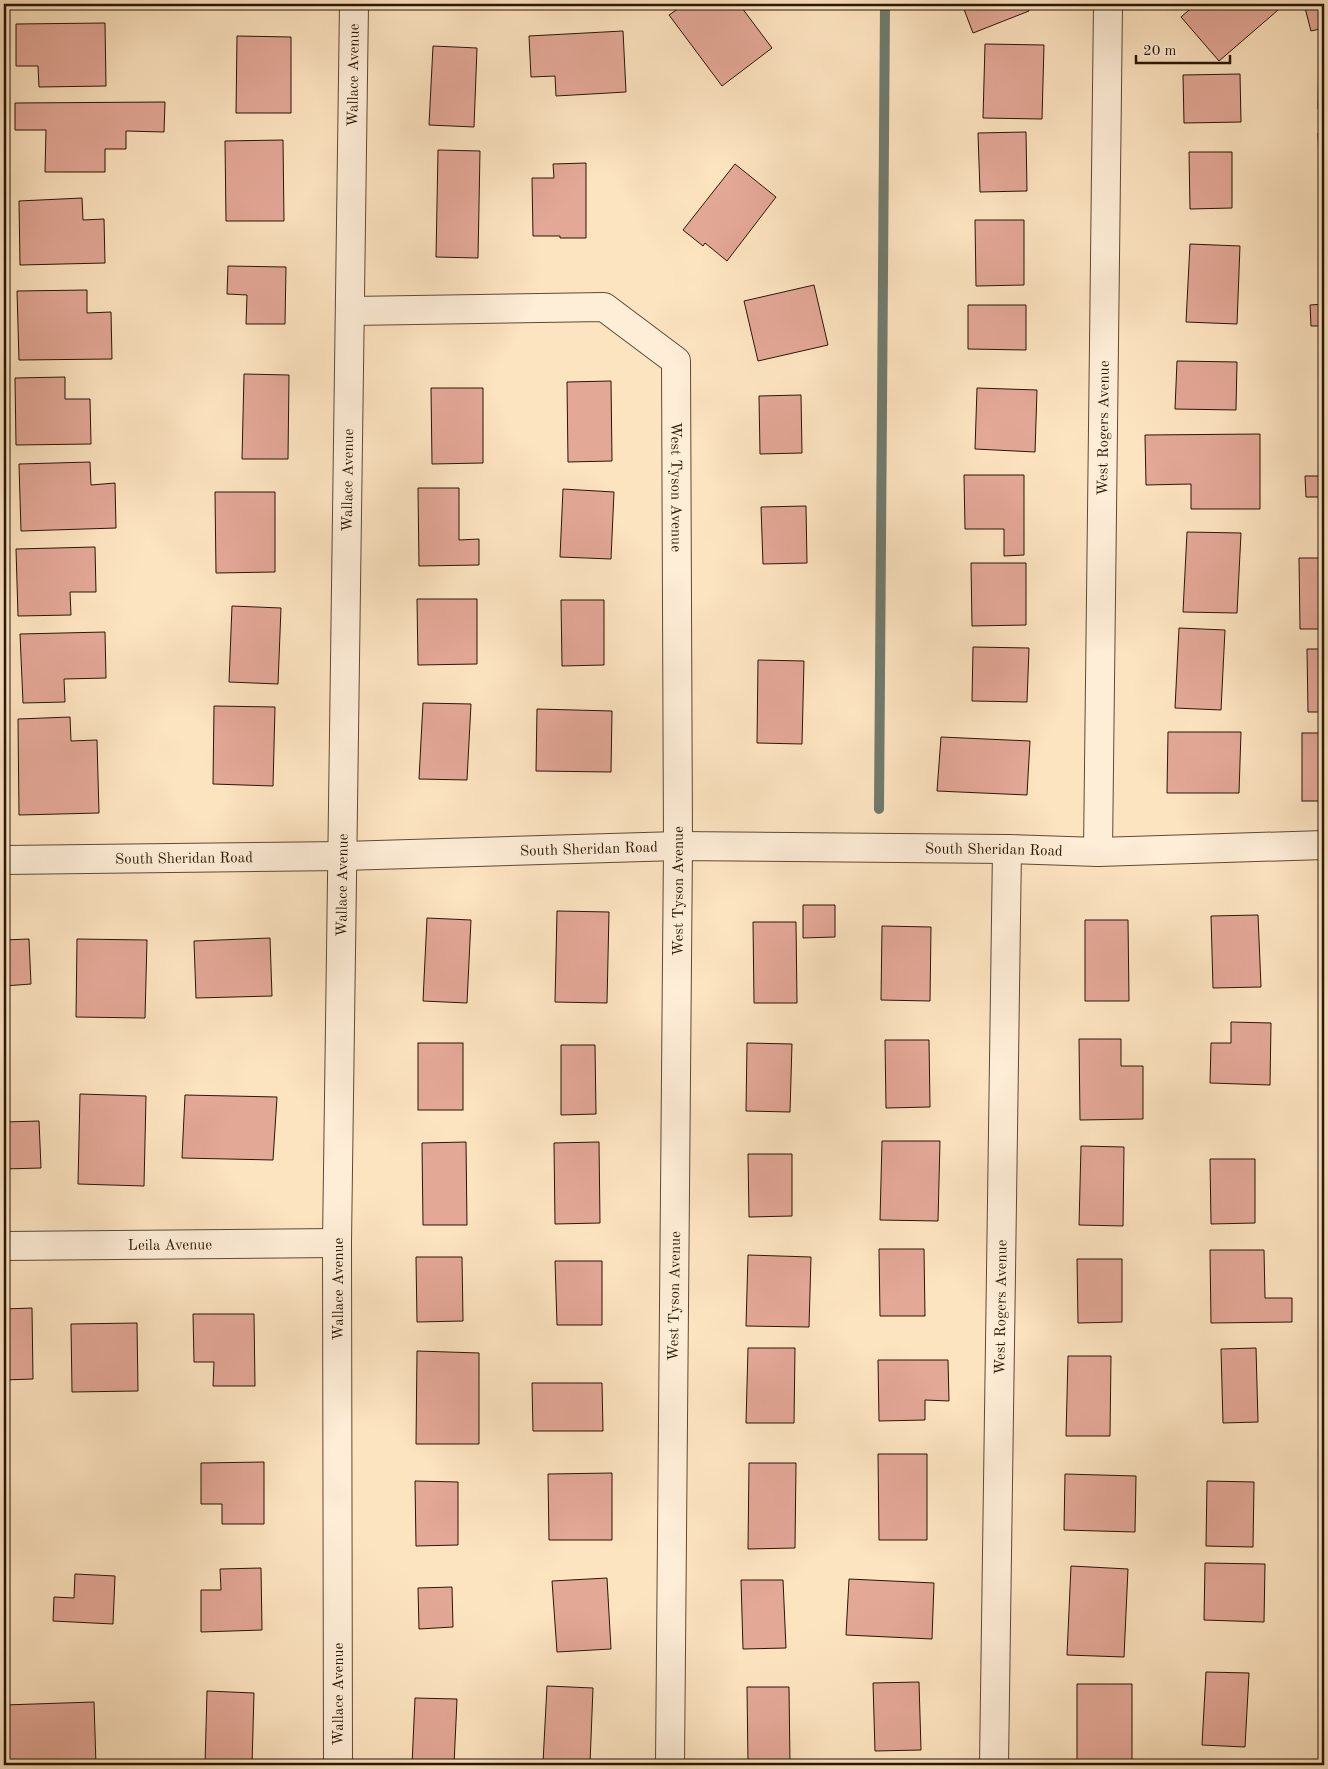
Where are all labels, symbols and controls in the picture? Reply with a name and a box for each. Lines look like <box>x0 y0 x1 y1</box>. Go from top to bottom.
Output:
street label: Wallace Avenue <box>346 23 363 127</box>
scale bar <box>1136 32 1229 64</box>
text: 20 m <box>1143 44 1177 59</box>
street label: West Rogers Avenue <box>1096 360 1113 496</box>
street label: West Tyson Avenue <box>667 422 683 552</box>
street label: Wallace Avenue <box>341 428 357 532</box>
street label: West Tyson Avenue <box>672 826 687 956</box>
street label: Wallace Avenue <box>335 833 352 937</box>
street label: South Sheridan Road <box>520 841 658 860</box>
street label: South Sheridan Road <box>925 842 1063 860</box>
street label: South Sheridan Road <box>115 851 253 868</box>
street label: West Tyson Avenue <box>667 1231 684 1361</box>
street label: Wallace Avenue <box>332 1237 347 1341</box>
street label: Leila Avenue <box>128 1238 212 1254</box>
street label: West Rogers Avenue <box>994 1239 1010 1375</box>
street label: Wallace Avenue <box>332 1642 347 1746</box>

